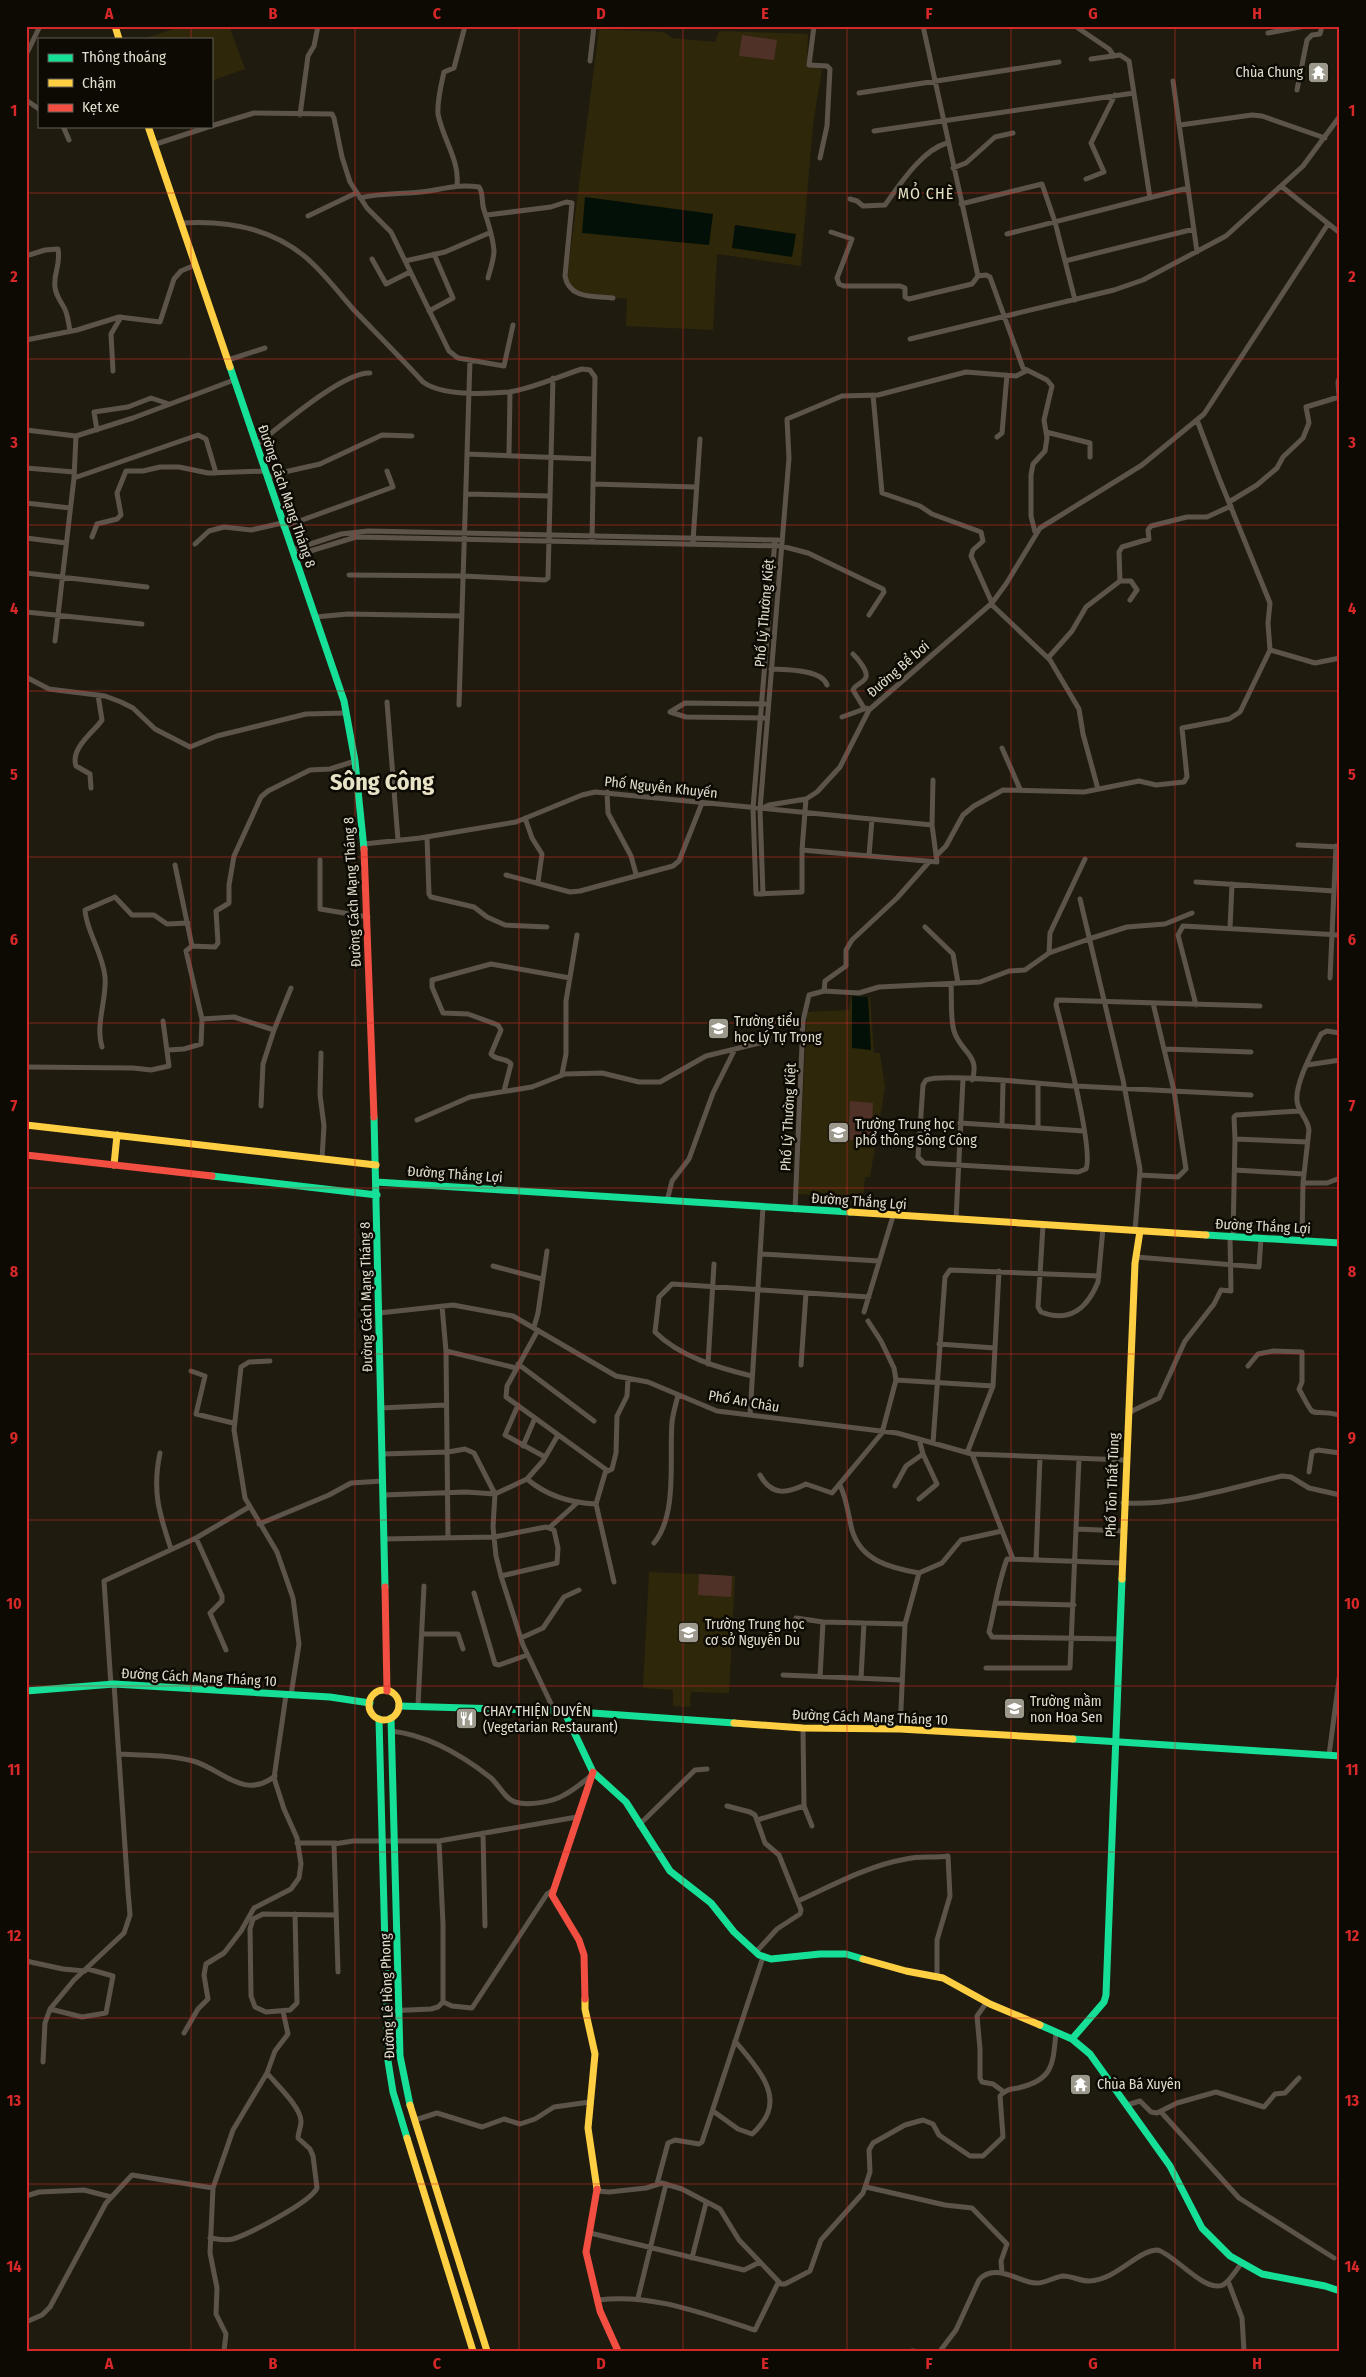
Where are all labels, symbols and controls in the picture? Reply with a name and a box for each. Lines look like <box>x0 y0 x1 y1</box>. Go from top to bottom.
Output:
text: A <box>104 4 114 23</box>
text: B <box>269 4 278 23</box>
text: C <box>433 4 442 23</box>
text: D <box>596 4 606 23</box>
text: E <box>761 4 769 23</box>
text: F <box>925 4 933 23</box>
text: G <box>1088 4 1098 23</box>
text: H <box>1252 4 1262 23</box>
legend <box>38 38 212 128</box>
text: Thông thoáng <box>82 48 166 66</box>
temple icon: Chùa Chung <box>1307 60 1331 84</box>
place label: Chùa Chung <box>1236 64 1303 81</box>
text: Chậm <box>82 74 116 92</box>
text: Kẹt xe <box>82 98 119 116</box>
text: 1 <box>11 101 17 120</box>
text: 1 <box>1349 101 1355 120</box>
district label: MỎ CHÈ <box>898 182 954 203</box>
text: 2 <box>9 267 18 286</box>
text: 2 <box>1347 267 1356 286</box>
street label: Đường Cách Mạng Tháng 8 <box>254 422 319 570</box>
text: 3 <box>9 433 18 452</box>
text: 3 <box>1347 433 1356 452</box>
street label: Phố Lý Thường Kiệt <box>750 558 778 668</box>
text: 4 <box>10 599 18 618</box>
text: 4 <box>1348 599 1356 618</box>
street label: Đường Bể bơi <box>863 637 933 701</box>
text: 5 <box>10 765 18 784</box>
text: 5 <box>1348 765 1356 784</box>
district label: Sông Công <box>330 768 434 796</box>
street label: Phố Nguyễn Khuyến <box>604 772 718 802</box>
street label: Đường Cách Mạng Tháng 8 <box>340 817 365 967</box>
text: 6 <box>10 930 18 949</box>
text: 6 <box>1348 930 1356 949</box>
place label: Trường tiểu học Lý Tự Trọng <box>734 1012 822 1046</box>
school or university icon: Trường tiểu học Lý Tự Trọng <box>706 1017 730 1041</box>
street label: Phố Lý Thường Kiệt <box>776 1062 800 1172</box>
text: 7 <box>11 1096 18 1115</box>
text: 7 <box>1349 1096 1356 1115</box>
place label: Trường Trung học phổ thông Sông Công <box>855 1116 977 1149</box>
school or university icon: Trường Trung học phổ thông Sông Công <box>827 1120 851 1144</box>
street label: Đường Thắng Lợi <box>407 1162 503 1186</box>
street label: Đường Thắng Lợi <box>811 1189 907 1213</box>
street label: Đường Thắng Lợi <box>1215 1215 1311 1237</box>
street label: Đường Cách Mạng Tháng 8 <box>357 1222 376 1372</box>
text: 8 <box>10 1262 19 1281</box>
text: 8 <box>1348 1262 1357 1281</box>
street label: Phố An Châu <box>707 1386 781 1416</box>
text: 9 <box>10 1428 18 1447</box>
text: 9 <box>1348 1428 1356 1447</box>
street label: Phố Tôn Thất Tùng <box>1101 1432 1123 1538</box>
text: 10 <box>6 1594 22 1613</box>
text: 10 <box>1344 1594 1360 1613</box>
place label: Trường Trung học cơ sở Nguyễn Du <box>705 1616 804 1649</box>
school or university icon: Trường Trung học cơ sở Nguyễn Du <box>677 1620 701 1644</box>
street label: Đường Cách Mạng Tháng 10 <box>121 1665 277 1690</box>
place label: Trường mầm non Hoa Sen <box>1030 1692 1103 1726</box>
school or university icon: Trường mầm non Hoa Sen <box>1002 1697 1026 1721</box>
place label: CHAY THIỆN DUYÊN (Vegetarian Restaurant) <box>483 1702 618 1736</box>
street label: Đường Cách Mạng Tháng 10 <box>792 1706 948 1729</box>
restaurant icon: CHAY THIỆN DUYÊN (Vegetarian Restaurant) <box>455 1707 479 1731</box>
text: 11 <box>7 1760 21 1779</box>
text: 11 <box>1345 1760 1359 1779</box>
text: 12 <box>7 1926 22 1945</box>
text: 12 <box>1345 1926 1360 1945</box>
street label: Đường Lê Hồng Phong <box>376 1933 398 2059</box>
temple icon: Chùa Bá Xuyên <box>1069 2072 1093 2096</box>
place label: Chùa Bá Xuyên <box>1097 2076 1181 2093</box>
text: 13 <box>7 2091 22 2110</box>
text: 13 <box>1345 2091 1360 2110</box>
text: 14 <box>7 2257 22 2276</box>
text: 14 <box>1345 2257 1360 2276</box>
text: A <box>104 2354 114 2373</box>
text: B <box>269 2354 278 2373</box>
text: C <box>433 2354 442 2373</box>
text: D <box>596 2354 606 2373</box>
text: E <box>761 2354 769 2373</box>
text: F <box>925 2354 933 2373</box>
text: G <box>1088 2354 1098 2373</box>
text: H <box>1252 2354 1262 2373</box>

